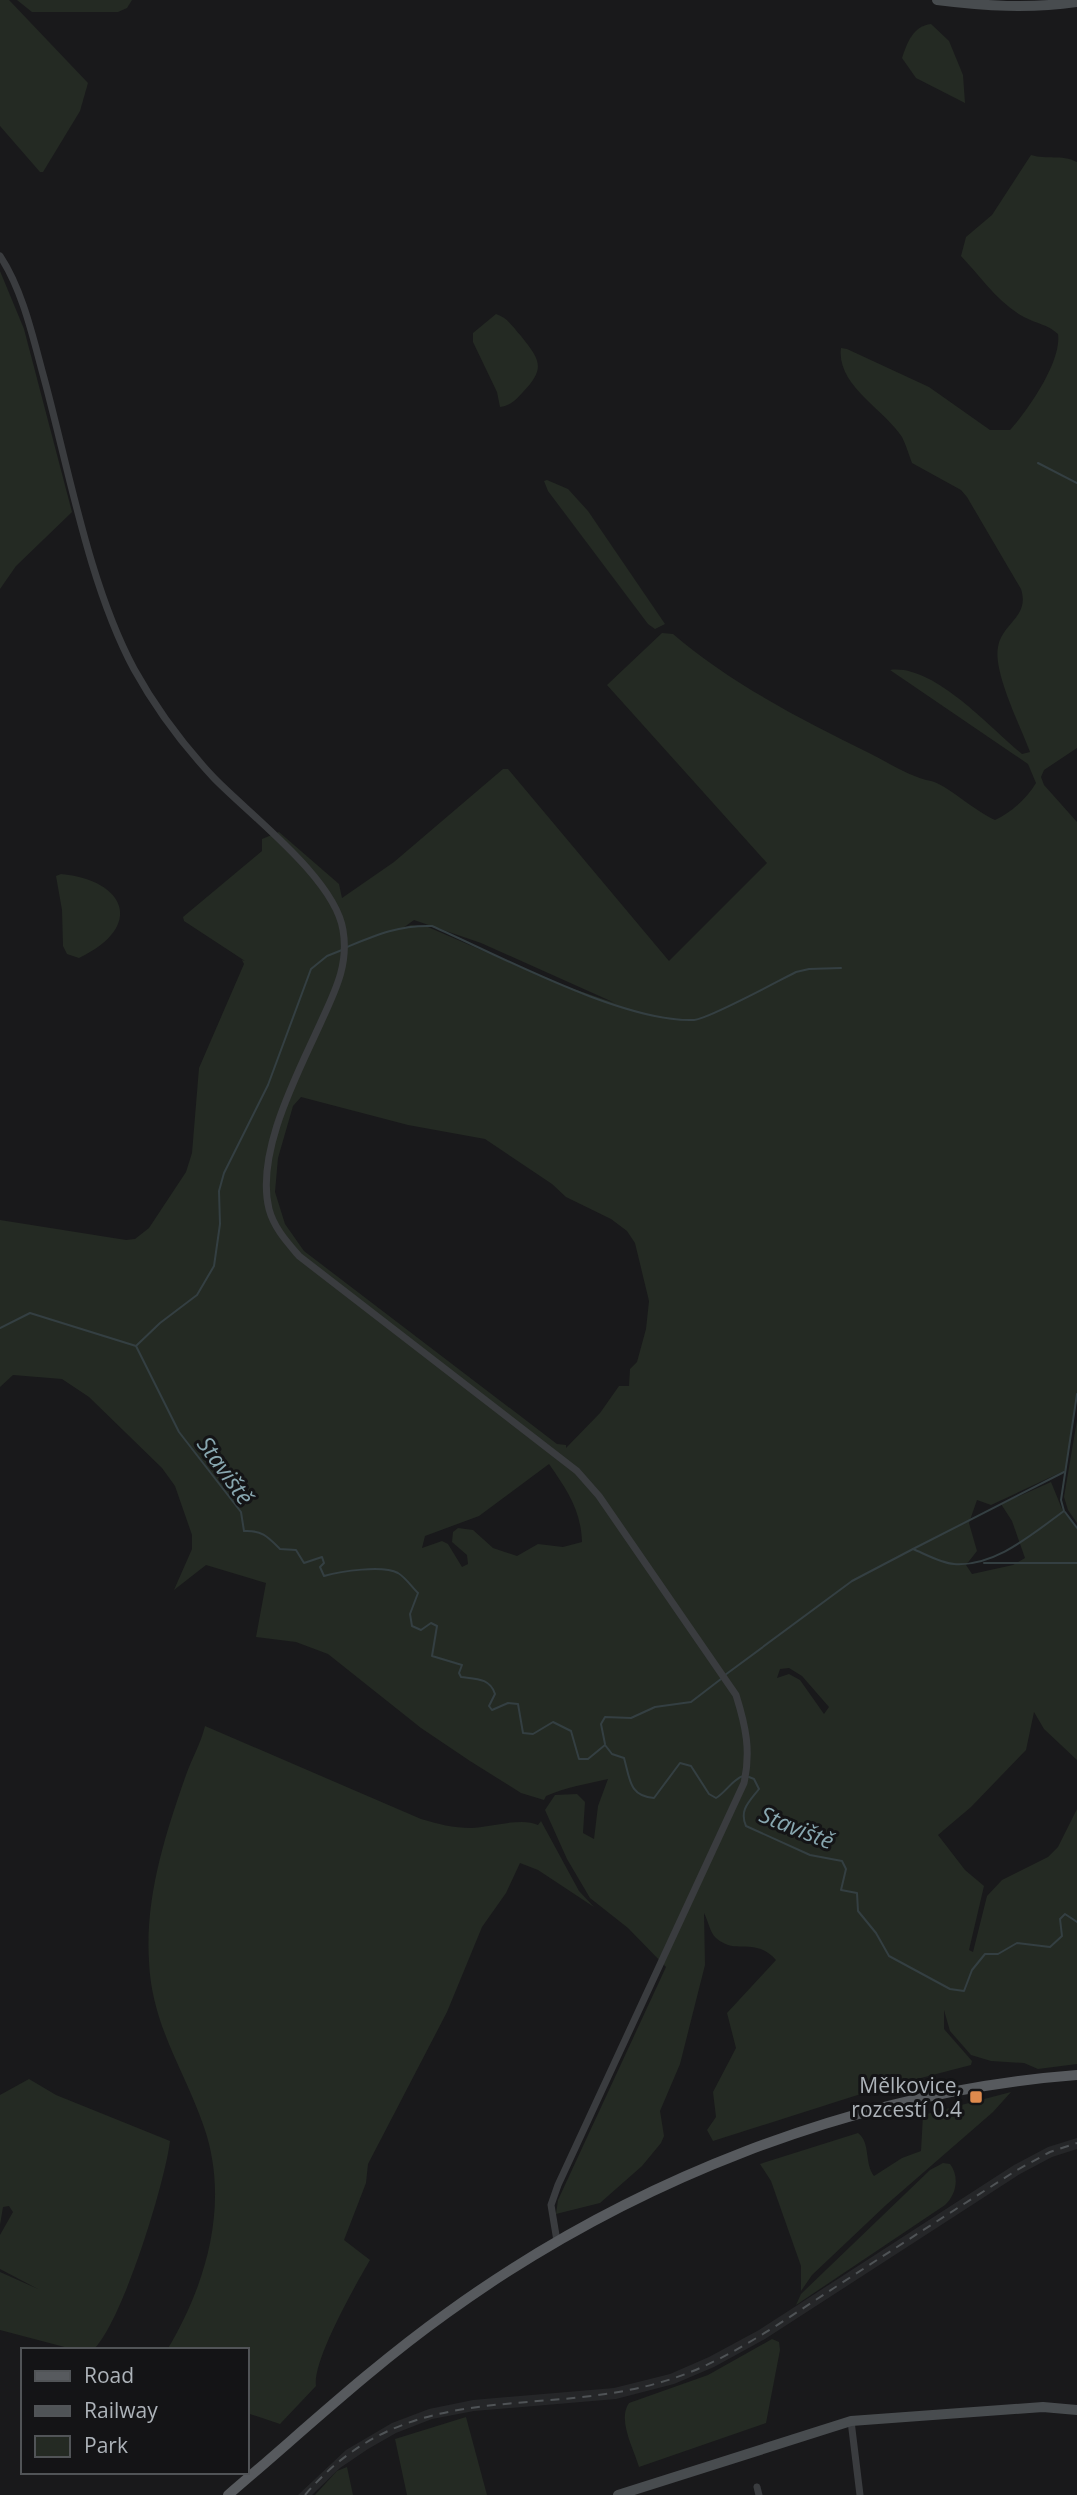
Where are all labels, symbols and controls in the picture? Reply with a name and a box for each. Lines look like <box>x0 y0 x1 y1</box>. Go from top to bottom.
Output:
water label: Staviště <box>190 1429 262 1511</box>
water label: Staviště <box>755 1798 839 1857</box>
place label: Mělkovice, rozcestí 0.4 <box>851 2071 962 2123</box>
marker: Mělkovice, rozcestí 0.4 <box>968 2089 984 2105</box>
legend <box>21 2348 248 2474</box>
text: Road <box>84 2361 134 2389</box>
text: Railway <box>84 2396 158 2424</box>
text: Park <box>84 2431 128 2459</box>

